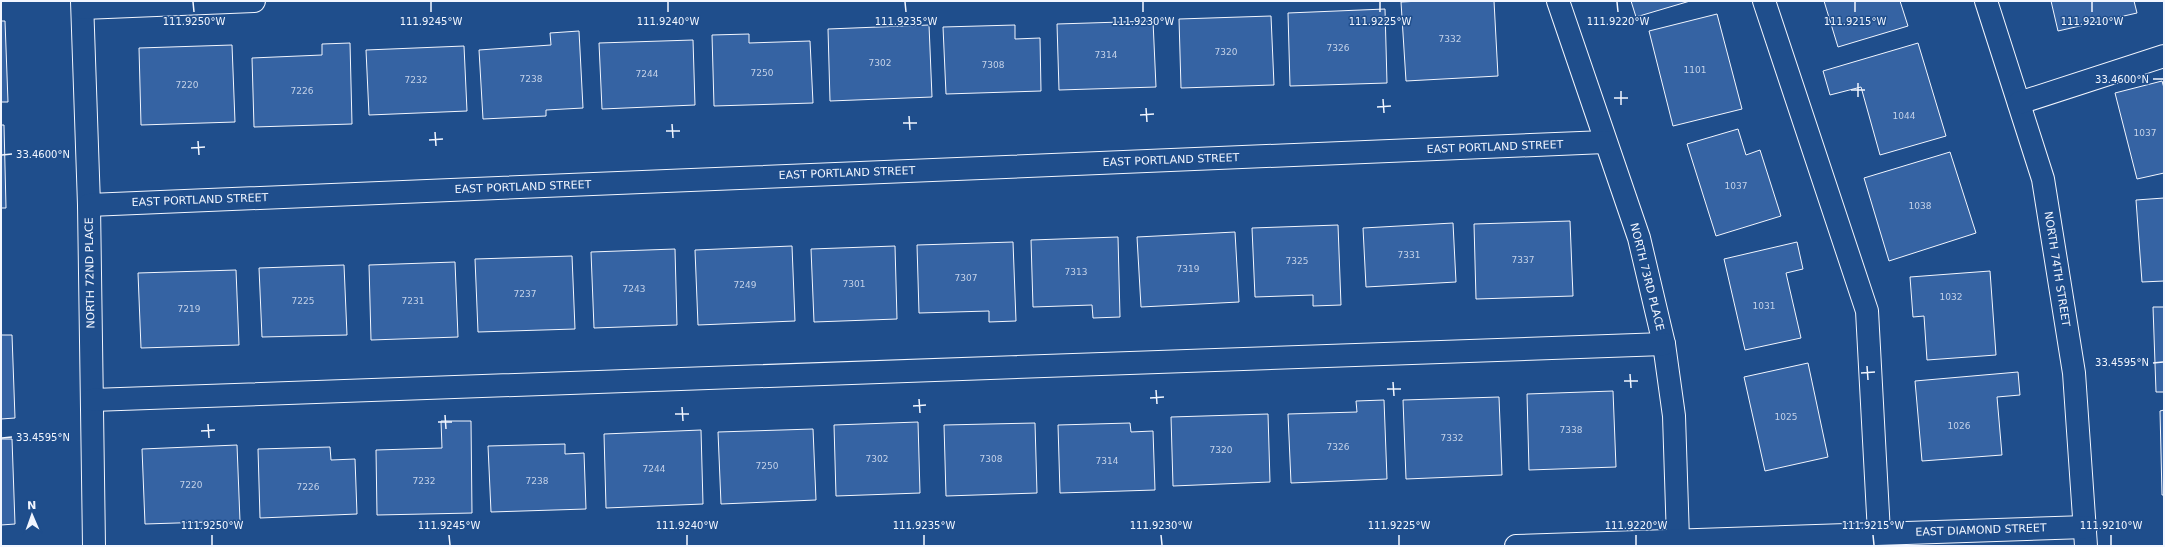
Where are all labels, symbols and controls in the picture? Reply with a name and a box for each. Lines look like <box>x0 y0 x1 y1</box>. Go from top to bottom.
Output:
text: 111.9250°W <box>163 16 225 27</box>
text: 111.9245°W <box>400 16 462 27</box>
text: 111.9240°W <box>637 16 699 27</box>
text: 111.9235°W <box>875 16 937 27</box>
text: 111.9230°W <box>1112 16 1174 27</box>
text: 111.9225°W <box>1349 16 1411 27</box>
text: 111.9220°W <box>1587 16 1649 27</box>
text: 111.9215°W <box>1824 16 1886 27</box>
text: 111.9210°W <box>2061 16 2123 27</box>
house number: 7332 <box>1439 34 1461 44</box>
house number: 7326 <box>1327 43 1350 53</box>
house number: 7320 <box>1215 47 1238 57</box>
house number: 7314 <box>1095 50 1118 60</box>
house number: 7302 <box>869 58 891 68</box>
house number: 7308 <box>982 60 1005 70</box>
house number: 1101 <box>1684 65 1706 75</box>
house number: 7250 <box>751 68 774 78</box>
house number: 7244 <box>636 69 659 79</box>
house number: 7238 <box>520 74 543 84</box>
text: 33.4600°N <box>2095 74 2149 85</box>
house number: 7232 <box>405 75 427 85</box>
house number: 7220 <box>176 80 199 90</box>
house number: 7226 <box>291 86 314 96</box>
house number: 1044 <box>1893 111 1916 121</box>
house number: 1037 <box>2134 128 2156 138</box>
street label: EAST PORTLAND STREET <box>1427 138 1564 156</box>
text: 33.4600°N <box>16 149 70 160</box>
street label: EAST PORTLAND STREET <box>1103 151 1240 169</box>
street label: EAST PORTLAND STREET <box>779 164 916 182</box>
street label: EAST PORTLAND STREET <box>455 178 592 196</box>
house number: 1037 <box>1725 181 1747 191</box>
street label: EAST PORTLAND STREET <box>132 191 269 209</box>
house number: 1038 <box>1909 201 1932 211</box>
street label: NORTH 74TH STREET <box>2041 210 2073 328</box>
street label: NORTH 72ND PLACE <box>83 217 97 329</box>
street label: NORTH 73RD PLACE <box>1627 222 1667 332</box>
house number: 7331 <box>1398 250 1420 260</box>
house number: 7337 <box>1512 255 1534 265</box>
house number: 7325 <box>1286 256 1308 266</box>
house number: 7319 <box>1177 264 1200 274</box>
house number: 7313 <box>1065 267 1087 277</box>
house number: 7307 <box>955 273 977 283</box>
house number: 7301 <box>843 279 865 289</box>
house number: 7249 <box>734 280 757 290</box>
house number: 7243 <box>623 284 645 294</box>
house number: 7237 <box>514 289 536 299</box>
house number: 1032 <box>1940 292 1962 302</box>
house number: 7225 <box>292 296 314 306</box>
house number: 7231 <box>402 296 424 306</box>
house number: 1031 <box>1753 301 1775 311</box>
house number: 7219 <box>178 304 201 314</box>
text: 33.4595°N <box>2095 357 2149 368</box>
house number: 1025 <box>1775 412 1797 422</box>
house number: 1026 <box>1948 421 1971 431</box>
house number: 7338 <box>1560 425 1583 435</box>
text: 33.4595°N <box>16 432 70 443</box>
house number: 7332 <box>1441 433 1463 443</box>
house number: 7326 <box>1327 442 1350 452</box>
house number: 7320 <box>1210 445 1233 455</box>
house number: 7302 <box>866 454 888 464</box>
house number: 7308 <box>980 454 1003 464</box>
house number: 7314 <box>1096 456 1119 466</box>
house number: 7250 <box>756 461 779 471</box>
house number: 7244 <box>643 464 666 474</box>
house number: 7232 <box>413 476 435 486</box>
house number: 7238 <box>526 476 549 486</box>
house number: 7220 <box>180 480 203 490</box>
house number: 7226 <box>297 482 320 492</box>
north arrow <box>12 495 52 535</box>
text: N <box>27 499 37 512</box>
text: 111.9250°W <box>181 520 243 531</box>
text: 111.9245°W <box>418 520 480 531</box>
text: 111.9240°W <box>656 520 718 531</box>
text: 111.9235°W <box>893 520 955 531</box>
text: 111.9230°W <box>1130 520 1192 531</box>
text: 111.9225°W <box>1368 520 1430 531</box>
text: 111.9220°W <box>1605 520 1667 531</box>
text: 111.9215°W <box>1842 520 1904 531</box>
text: 111.9210°W <box>2080 520 2142 531</box>
street label: EAST DIAMOND STREET <box>1915 521 2047 539</box>

